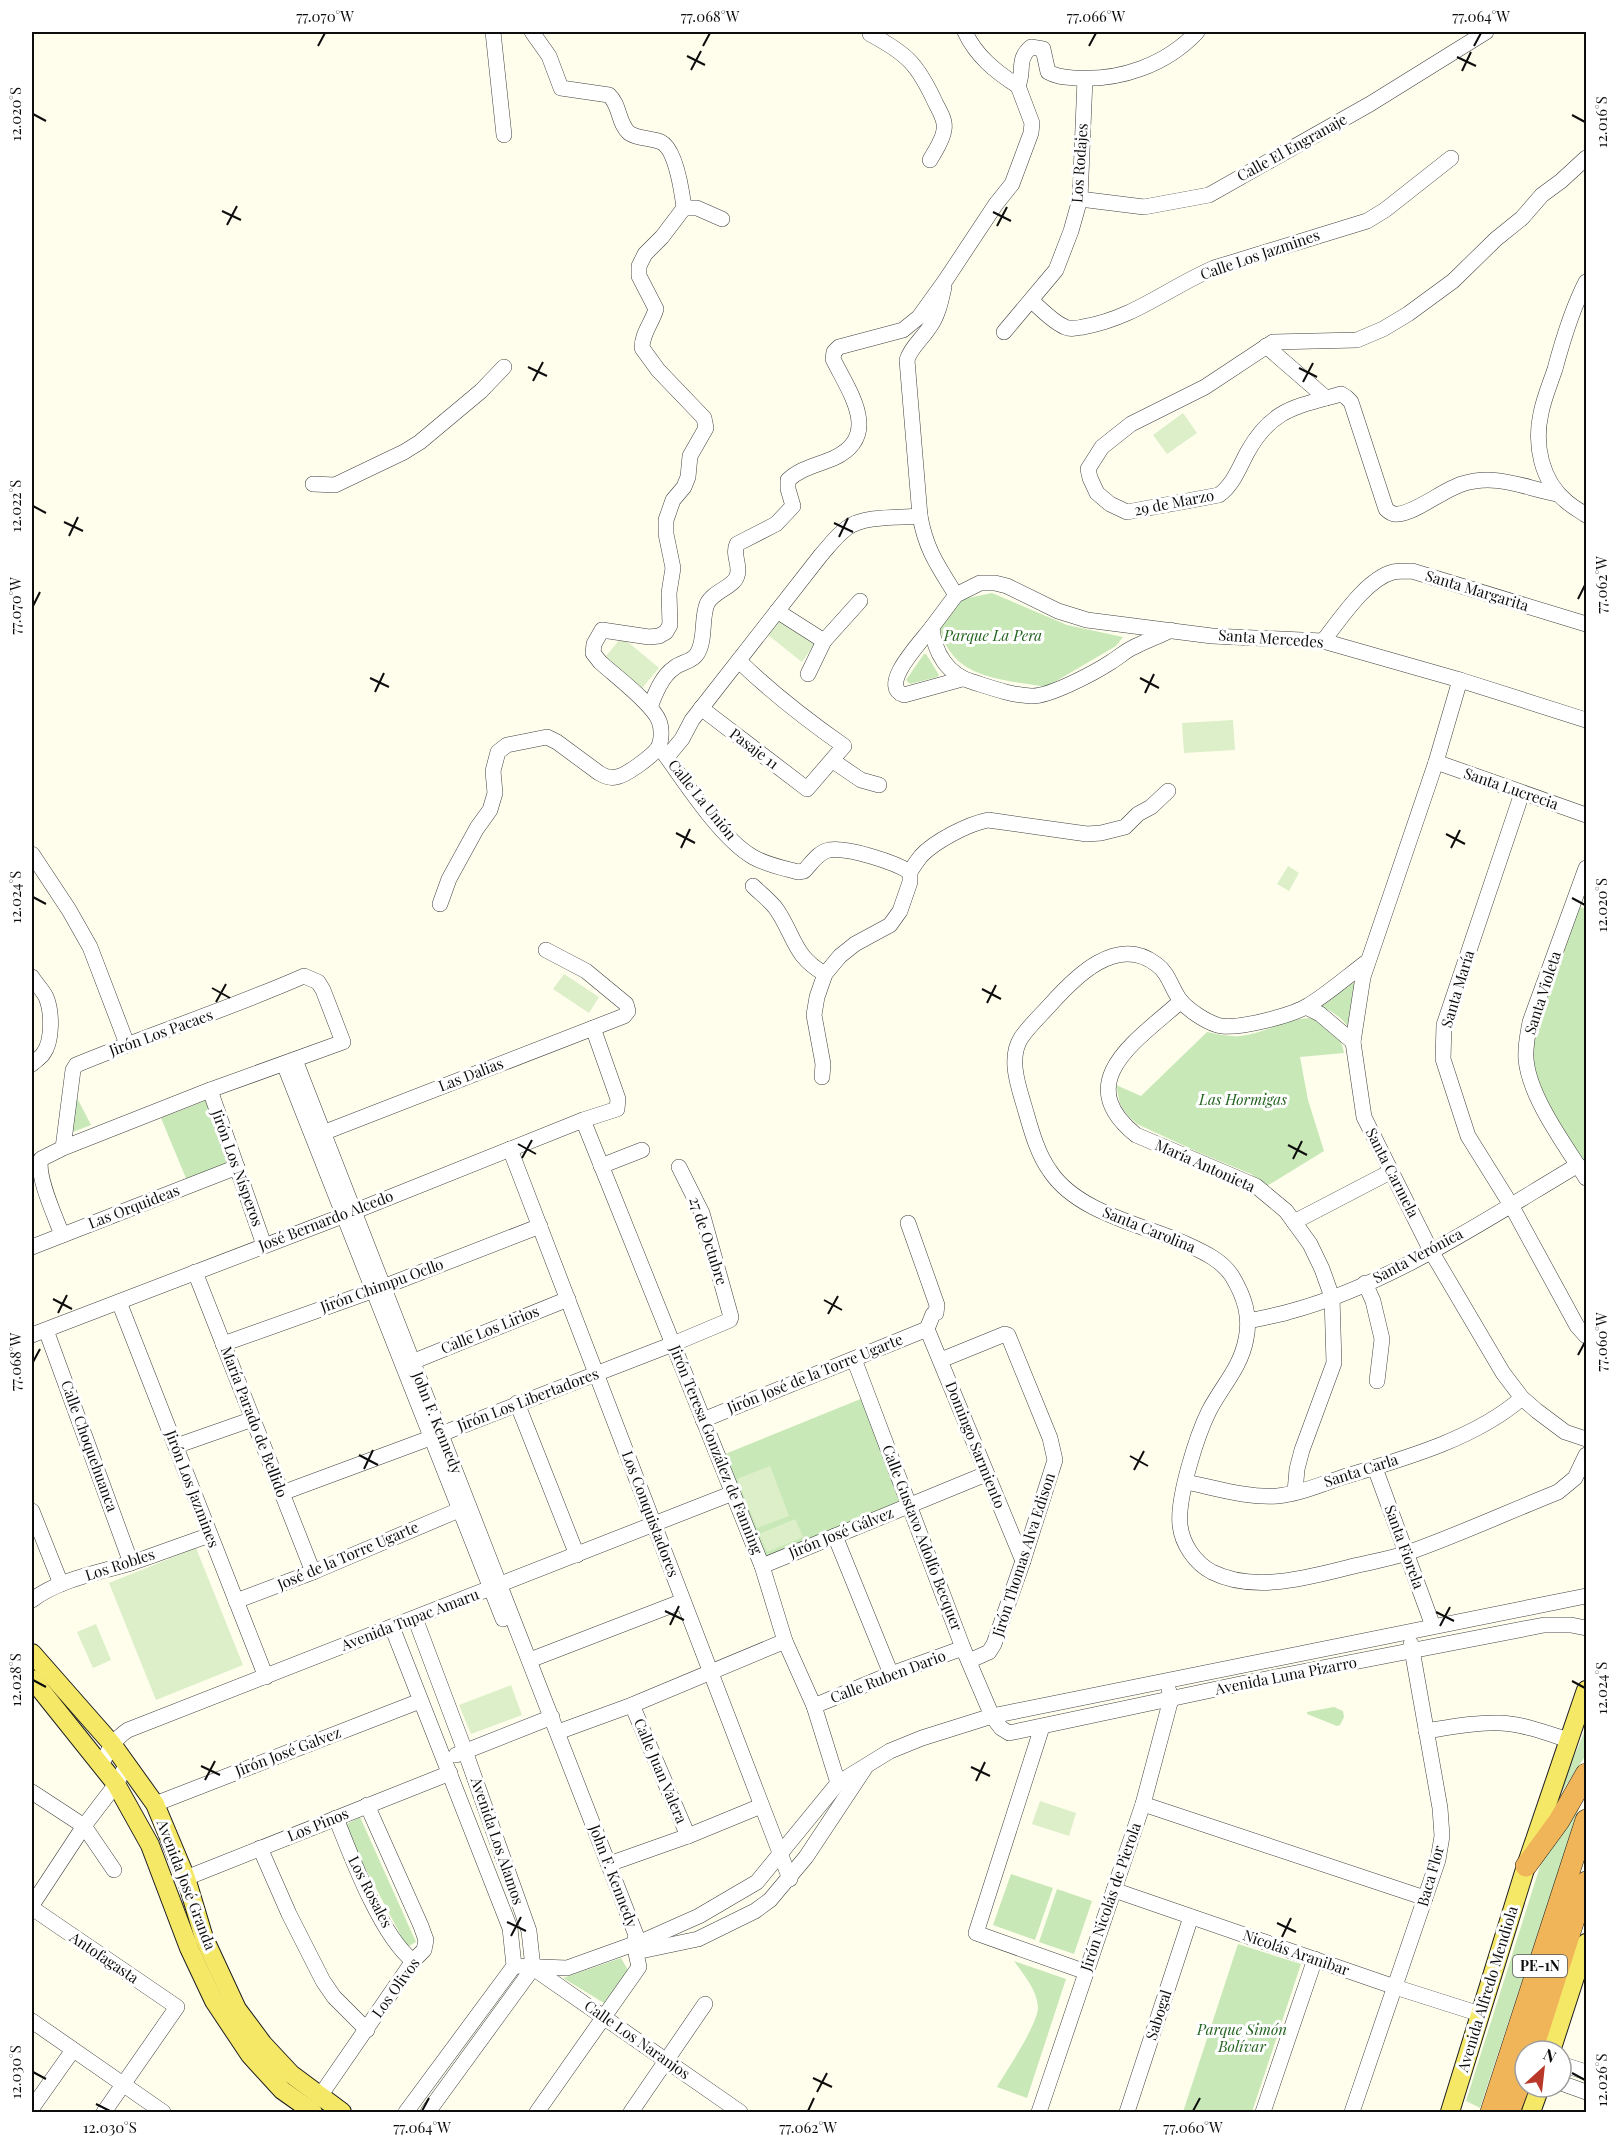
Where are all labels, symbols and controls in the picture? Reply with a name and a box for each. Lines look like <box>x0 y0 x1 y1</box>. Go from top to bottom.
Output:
text: 77.070°W <box>296 6 354 26</box>
text: 77.068°W <box>681 6 740 26</box>
text: 77.066°W <box>1067 6 1126 26</box>
text: 77.064°W <box>1452 6 1510 26</box>
text: 12.020°S <box>5 87 25 141</box>
text: 12.016°S <box>1591 96 1611 148</box>
street label: Calle El Engranaje <box>1233 109 1350 186</box>
street label: Los Rodajes <box>1066 122 1092 203</box>
street label: Calle Los Jazmines <box>1197 224 1322 284</box>
text: 12.022°S <box>5 480 25 532</box>
street label: 29 de Marzo <box>1132 484 1216 520</box>
text: 77.062°W <box>1591 556 1611 614</box>
street label: Santa Margarita <box>1423 565 1532 615</box>
text: 77.070°W <box>5 577 25 635</box>
street label: Santa Mercedes <box>1218 624 1324 652</box>
park label: Parque La Pera <box>943 625 1042 645</box>
street label: Pasaje 11 <box>726 723 784 774</box>
street label: Calle La Unión <box>664 755 741 844</box>
street label: Santa Lucrecia <box>1461 763 1562 814</box>
text: 12.024°S <box>5 871 25 923</box>
text: 12.020°S <box>1591 878 1611 932</box>
street label: Santa María <box>1436 947 1478 1030</box>
street label: Santa Violeta <box>1519 948 1565 1037</box>
street label: Jirón Los Pacaes <box>105 1004 215 1060</box>
street label: Las Dalias <box>435 1053 506 1096</box>
park label: Las Hormigas <box>1198 1089 1287 1109</box>
street label: Jirón Los Nísperos <box>207 1105 268 1229</box>
street label: Santa Carmela <box>1362 1124 1424 1221</box>
street label: María Antonieta <box>1152 1134 1259 1196</box>
street label: Las Orquideas <box>85 1179 182 1233</box>
street label: José Bernardo Alcedo <box>254 1185 396 1255</box>
street label: 27 de Octubre <box>685 1194 733 1287</box>
street label: Santa Carolina <box>1100 1201 1199 1257</box>
street label: Santa Verónica <box>1369 1223 1466 1287</box>
street label: Jirón Chimpu Ocllo <box>316 1254 446 1317</box>
street label: Calle Los Lirios <box>438 1300 542 1358</box>
text: 77.060°W <box>1591 1312 1611 1372</box>
street label: Jirón José de la Torre Ugarte <box>723 1329 905 1418</box>
text: 77.068°W <box>5 1332 25 1391</box>
street label: Jirón Teresa González de Fanning <box>665 1341 768 1557</box>
street label: María Parado de Bellido <box>217 1343 293 1500</box>
street label: Jirón Los Libertadores <box>453 1363 601 1436</box>
street label: John F. Kennedy <box>408 1368 468 1477</box>
street label: Calle Choquehuanca <box>57 1377 123 1515</box>
street label: Domingo Sarmiento <box>941 1378 1011 1511</box>
street label: Jirón Los Jazmines <box>161 1426 225 1550</box>
street label: Calle Gustavo Adolfo Becquer <box>878 1442 968 1634</box>
street label: Los Conquistadores <box>618 1448 684 1580</box>
street label: Santa Carla <box>1321 1449 1401 1491</box>
street label: Jirón Thomas Alva Edison <box>987 1470 1059 1640</box>
street label: Jirón José Gálvez <box>784 1502 896 1563</box>
street label: Santa Fiorela <box>1381 1502 1430 1592</box>
street label: José de la Torre Ugarte <box>273 1516 421 1594</box>
street label: Los Robles <box>82 1543 157 1585</box>
street label: Avenida Tupac Amaru <box>337 1583 482 1655</box>
street label: Calle Ruben Dario <box>827 1645 948 1707</box>
street label: Avenida Luna Pizarro <box>1212 1651 1358 1699</box>
text: 12.028°S <box>5 1653 25 1707</box>
text: 12.024°S <box>1591 1662 1611 1714</box>
street label: Calle Juan Valera <box>630 1715 692 1827</box>
street label: Jirón José Galvez <box>231 1722 343 1781</box>
street label: Avenida Los Alamos <box>466 1773 529 1907</box>
street label: Los Pinos <box>284 1803 351 1845</box>
street label: Avenida José Granda <box>153 1816 221 1953</box>
street label: Jirón Nicolás de Pierola <box>1075 1819 1145 1975</box>
street label: John F. Kennedy <box>585 1820 643 1930</box>
street label: Baca Flor <box>1412 1843 1448 1909</box>
street label: Los Rosales <box>344 1852 398 1931</box>
street label: Avenida Alfredo Mendiola <box>1452 1903 1522 2075</box>
street label: Nicolás Aranibar <box>1240 1924 1353 1980</box>
street label: Antofagasta <box>65 1926 143 1988</box>
street label: Los Olivos <box>367 1954 424 2021</box>
road number: PE-1N <box>1513 1955 1567 1977</box>
street label: Sabogal <box>1141 1987 1176 2042</box>
street label: Calle Los Naranjos <box>581 1995 694 2083</box>
park label: Parque Simón Bolívar <box>1196 2019 1287 2056</box>
north arrow <box>1513 2039 1573 2099</box>
text: N <box>1540 2043 1560 2067</box>
text: 12.030°S <box>5 2045 25 2099</box>
text: 12.026°S <box>1591 2053 1611 2107</box>
text: 12.030°S <box>83 2117 137 2137</box>
text: 77.064°W <box>393 2117 451 2137</box>
text: 77.062°W <box>779 2117 837 2137</box>
text: 77.060°W <box>1163 2117 1223 2137</box>

